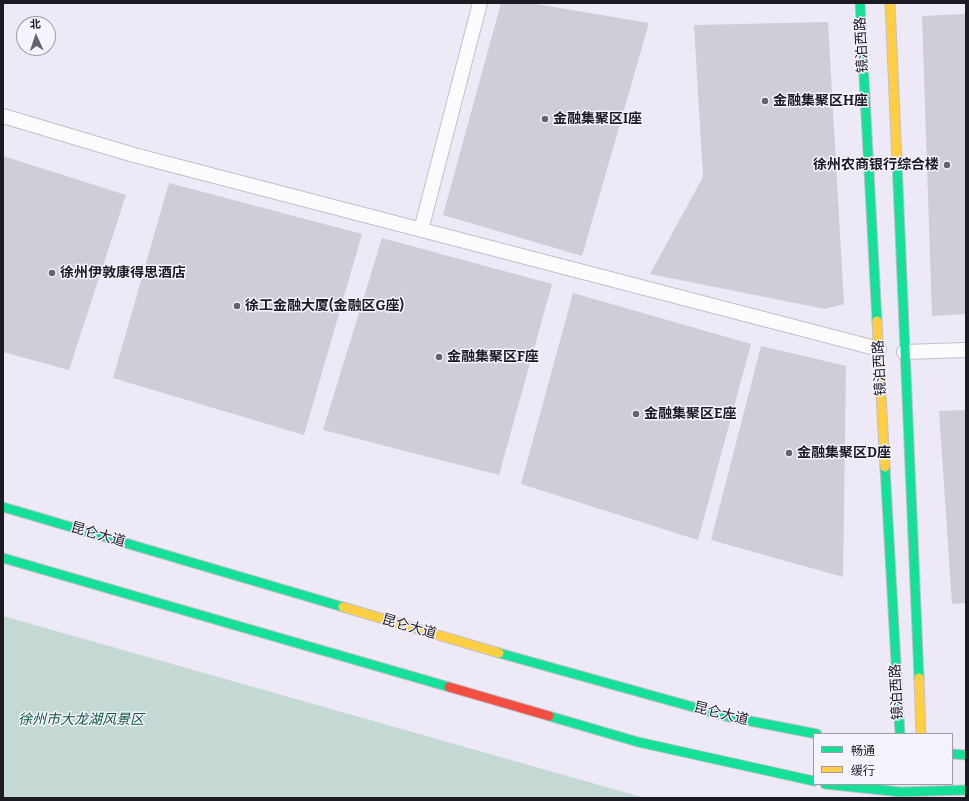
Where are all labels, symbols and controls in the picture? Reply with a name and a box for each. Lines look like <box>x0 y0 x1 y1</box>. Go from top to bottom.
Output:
north arrow <box>16 16 56 56</box>
street label: 镜泊西路 <box>852 17 872 73</box>
text: 北 <box>30 18 41 31</box>
place label: 金融集聚区H座 <box>773 93 868 109</box>
marker: 金融集聚区H座 <box>760 96 770 106</box>
place label: 金融集聚区I座 <box>553 111 642 127</box>
marker: 金融集聚区I座 <box>540 114 550 124</box>
place label: 徐州农商银行综合楼 <box>813 157 939 173</box>
marker: 徐州农商银行综合楼 <box>942 160 952 170</box>
place label: 徐州伊敦康得思酒店 <box>60 265 186 281</box>
marker: 徐州伊敦康得思酒店 <box>47 268 57 278</box>
place label: 徐工金融大厦(金融区G座) <box>245 298 404 314</box>
marker: 徐工金融大厦(金融区G座) <box>232 301 242 311</box>
street label: 镜泊西路 <box>870 340 890 396</box>
place label: 金融集聚区F座 <box>447 349 539 365</box>
marker: 金融集聚区F座 <box>434 352 444 362</box>
place label: 金融集聚区E座 <box>644 406 737 422</box>
marker: 金融集聚区E座 <box>631 409 641 419</box>
place label: 金融集聚区D座 <box>797 445 891 461</box>
marker: 金融集聚区D座 <box>784 448 794 458</box>
street label: 昆仑大道 <box>69 519 127 551</box>
street label: 昆仑大道 <box>380 611 438 643</box>
street label: 镜泊西路 <box>887 664 907 720</box>
street label: 昆仑大道 <box>692 699 750 729</box>
park label: 徐州市大龙湖风景区 <box>18 712 144 728</box>
legend <box>813 733 953 785</box>
text: 畅通 <box>851 744 875 758</box>
text: 缓行 <box>851 764 875 778</box>

